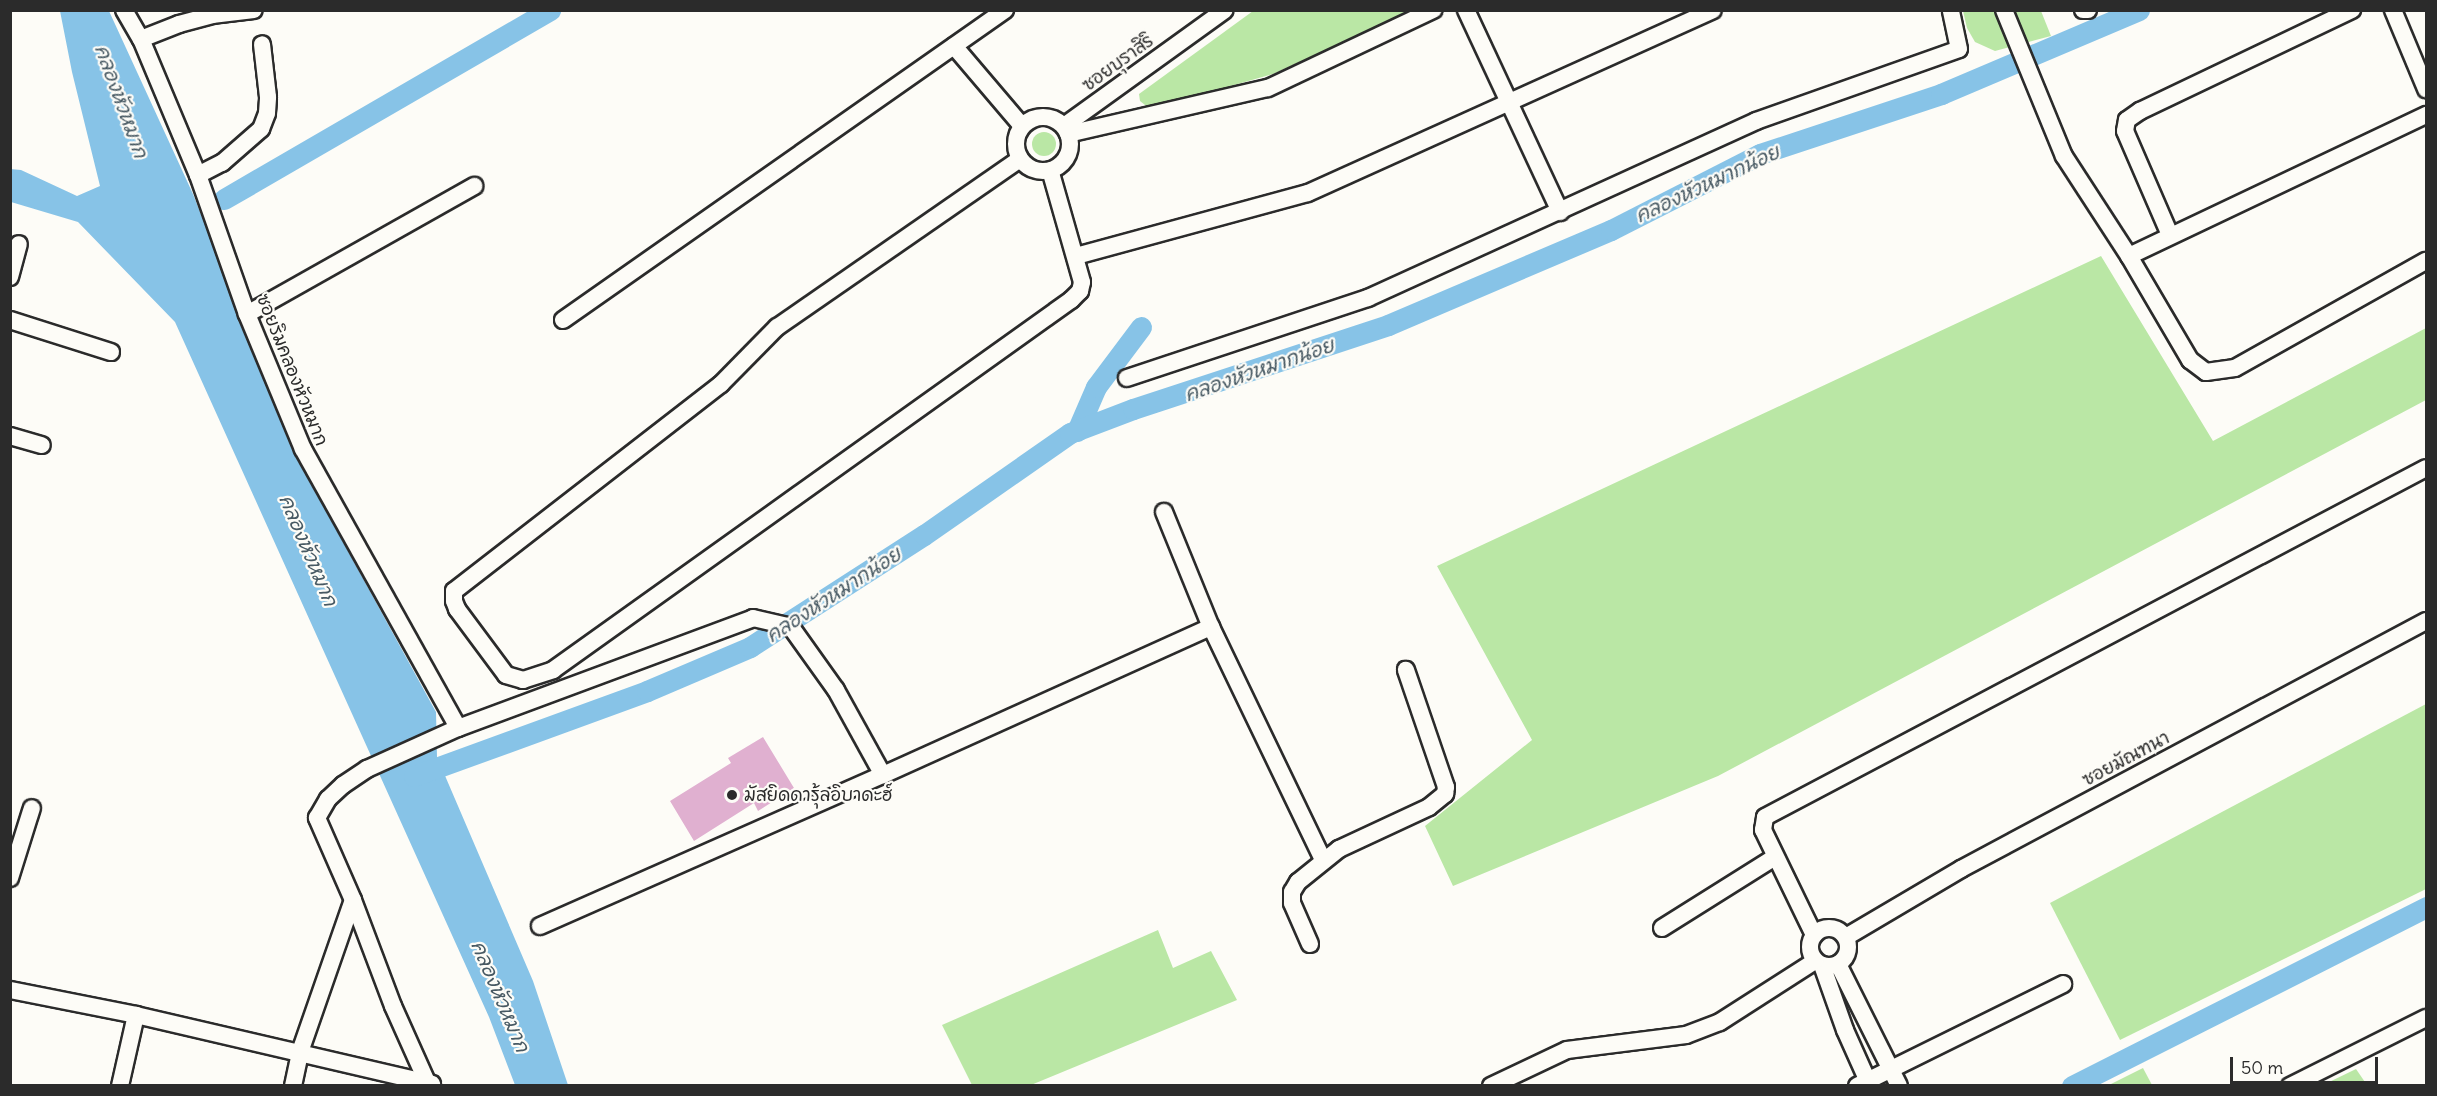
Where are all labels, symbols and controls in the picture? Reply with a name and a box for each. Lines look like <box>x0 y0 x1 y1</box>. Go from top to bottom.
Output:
street label: ซอยบุราสิริ <box>1078 30 1158 96</box>
water label: คลองหัวหมาก <box>90 41 154 161</box>
water label: คลองหัวหมากน้อย <box>1631 139 1783 227</box>
street label: ซอยริมคลองหัวหมาก <box>252 291 332 449</box>
water label: คลองหัวหมากน้อย <box>1181 332 1337 406</box>
water label: คลองหัวหมาก <box>275 491 343 609</box>
water label: คลองหัวหมากน้อย <box>761 541 905 647</box>
street label: ซอยมัณฑนา <box>2079 727 2173 791</box>
place label: มัสยิดดารุ้ลอิบาดะฮ์ <box>744 784 892 806</box>
marker: มัสยิดดารุ้ลอิบาดะฮ์ <box>725 788 739 802</box>
water label: คลองหัวหมาก <box>467 937 535 1055</box>
scale bar <box>2233 1045 2382 1083</box>
text: 50 m <box>2241 1056 2283 1079</box>

